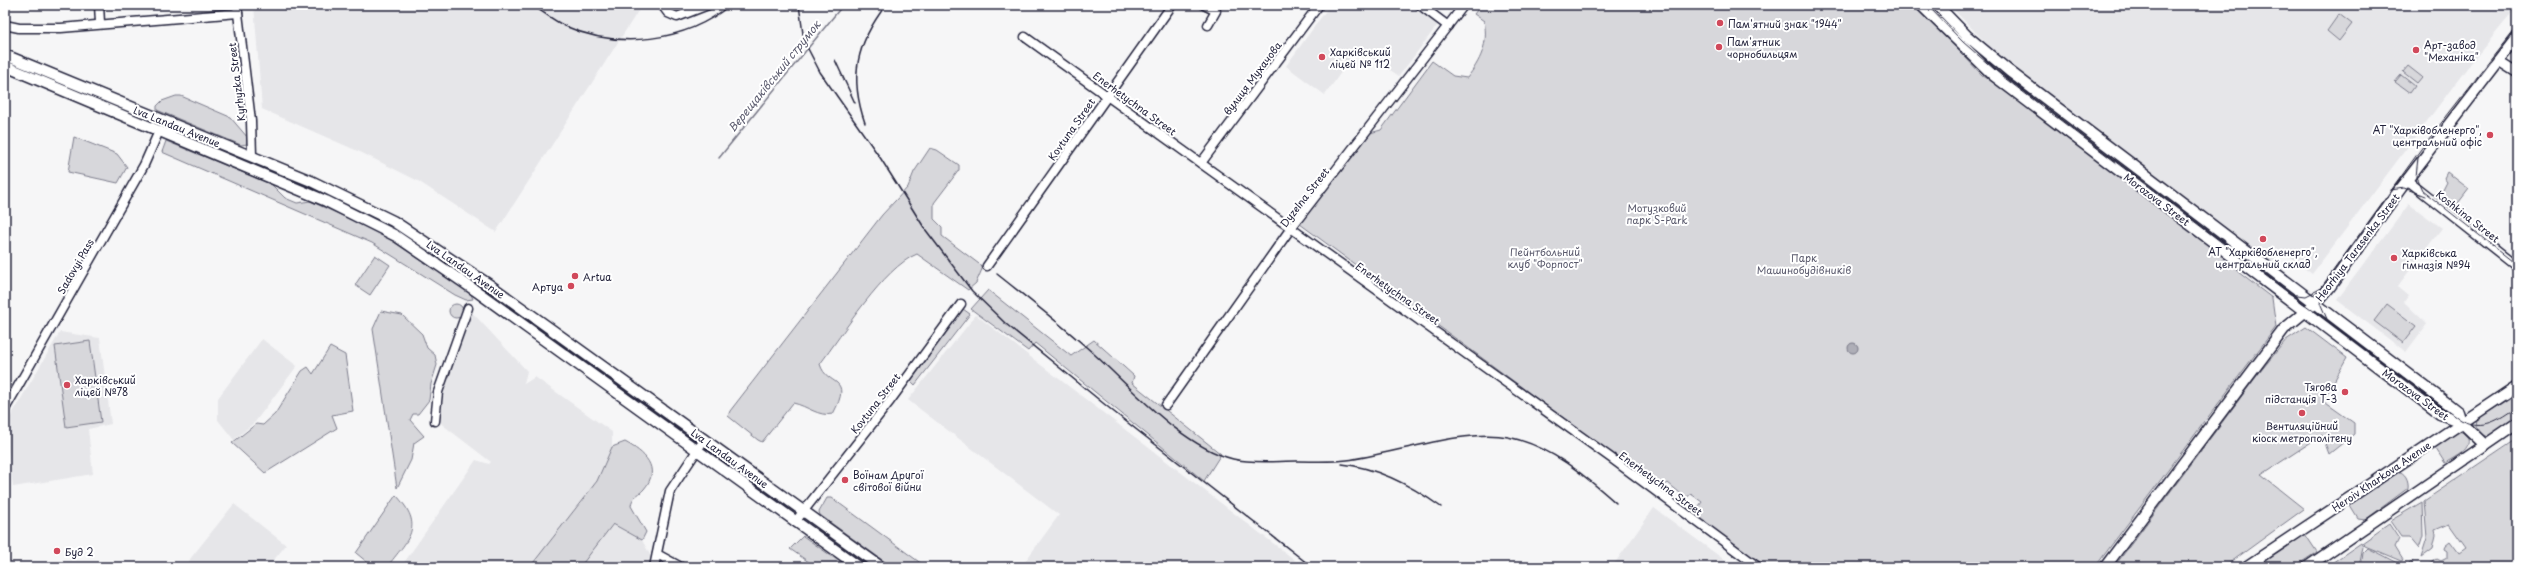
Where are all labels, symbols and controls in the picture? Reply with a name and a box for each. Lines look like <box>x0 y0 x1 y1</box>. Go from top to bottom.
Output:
water label: Верещаківський струмок <box>724 16 825 135</box>
place label: Пам'ятний знак "1944" <box>1728 16 1842 31</box>
marker: Пам'ятний знак "1944" <box>1715 18 1725 28</box>
place label: Пам'ятник чорнобильцям <box>1727 34 1797 61</box>
street label: вулиця Мухачова <box>1219 37 1285 118</box>
place label: Арт-завод "Механіка" <box>2424 37 2479 64</box>
street label: Kyrhyzka Street <box>224 42 249 122</box>
marker: Пам'ятник чорнобильцям <box>1714 42 1724 52</box>
place label: Харківський ліцей № 112 <box>1329 44 1391 71</box>
marker: Арт-завод "Механіка" <box>2411 45 2421 55</box>
marker: Харківський ліцей № 112 <box>1317 52 1327 62</box>
street label: Enerhetychna Street <box>1090 68 1180 139</box>
street label: Kovtuna Street <box>1044 95 1098 163</box>
street label: Lva Landau Avenue <box>131 102 223 150</box>
place label: АТ "Харківобленерго", центральний офіс <box>2373 122 2482 149</box>
marker: АТ "Харківобленерго", центральний офіс <box>2485 130 2495 140</box>
street label: Dyzelna Street <box>1276 164 1332 230</box>
street label: Morozova Street <box>2121 169 2193 229</box>
street label: Koshkina Street <box>2433 186 2503 246</box>
street label: Heorhiya Tarasenka Street <box>2311 190 2403 305</box>
park label: Мотузковий парк S-Park <box>1627 200 1688 227</box>
marker: АТ "Харківобленерго", центральний склад <box>2258 234 2268 244</box>
street label: Sadovyi Pass <box>53 235 98 297</box>
street label: Lva Landau Avenue <box>424 236 509 302</box>
park label: Пейнтбольний клуб "Форпост" <box>1507 244 1583 271</box>
place label: АТ "Харківобленерго", центральний склад <box>2208 244 2318 271</box>
place label: Харківська гімназія №94 <box>2402 245 2471 272</box>
park label: Парк Машинобудівників <box>1757 250 1851 278</box>
marker: Харківська гімназія №94 <box>2389 253 2399 263</box>
street label: Enerhetychna Street <box>1352 258 1443 329</box>
place label: Artua <box>583 269 612 284</box>
marker: Artua <box>570 271 580 281</box>
place label: Артуа <box>532 279 564 294</box>
marker: Артуа <box>566 281 576 291</box>
street label: Morozova Street <box>2380 365 2452 423</box>
street label: Kovtuna Street <box>847 370 903 436</box>
place label: Харківський ліцей №78 <box>74 372 136 399</box>
place label: Тягова підстанція Т-3 <box>2265 379 2338 406</box>
marker: Харківський ліцей №78 <box>62 380 72 390</box>
marker: Тягова підстанція Т-3 <box>2340 387 2350 397</box>
marker: Вентиляційний кіоск метрополітену <box>2297 408 2307 418</box>
place label: Вентиляційний кіоск метрополітену <box>2252 418 2352 446</box>
street label: Lva Landau Avenue <box>688 425 772 492</box>
street label: Heroiv Kharkova Avenue <box>2328 437 2434 515</box>
street label: Enerhetychna Street <box>1616 448 1706 519</box>
place label: Воїнам Другої світової війни <box>853 467 925 494</box>
marker: Воїнам Другої світової війни <box>840 475 850 485</box>
place label: Буд 2 <box>65 544 93 559</box>
marker: Буд 2 <box>52 546 62 556</box>

